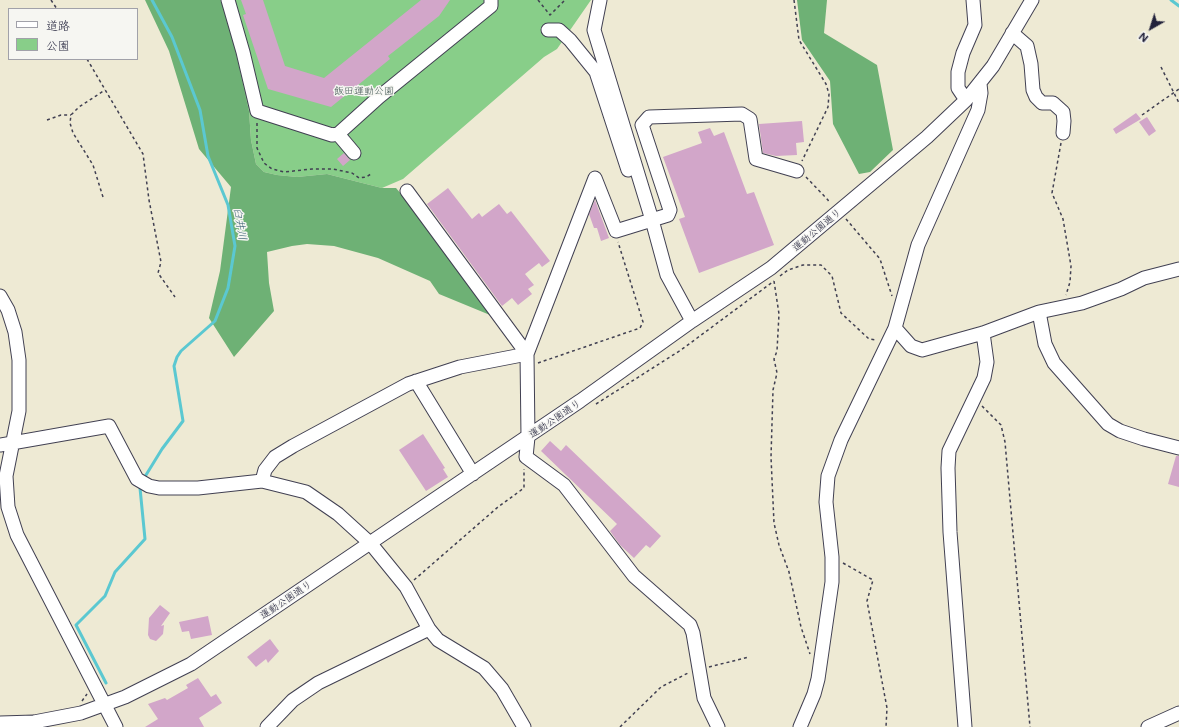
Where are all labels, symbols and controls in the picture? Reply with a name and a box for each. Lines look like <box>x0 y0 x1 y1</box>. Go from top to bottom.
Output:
legend <box>8 8 138 60</box>
north arrow <box>1131 8 1171 48</box>
text: 道路 <box>46 17 70 33</box>
text: N <box>1135 29 1151 46</box>
text: 公園 <box>46 37 70 53</box>
park label: 飯田運動公園 <box>334 85 394 97</box>
street label: 運動公園通り <box>790 206 844 254</box>
water label: 臼井川 <box>231 207 249 241</box>
street label: 運動公園通り <box>527 397 583 441</box>
street label: 運動公園通り <box>258 578 314 622</box>

